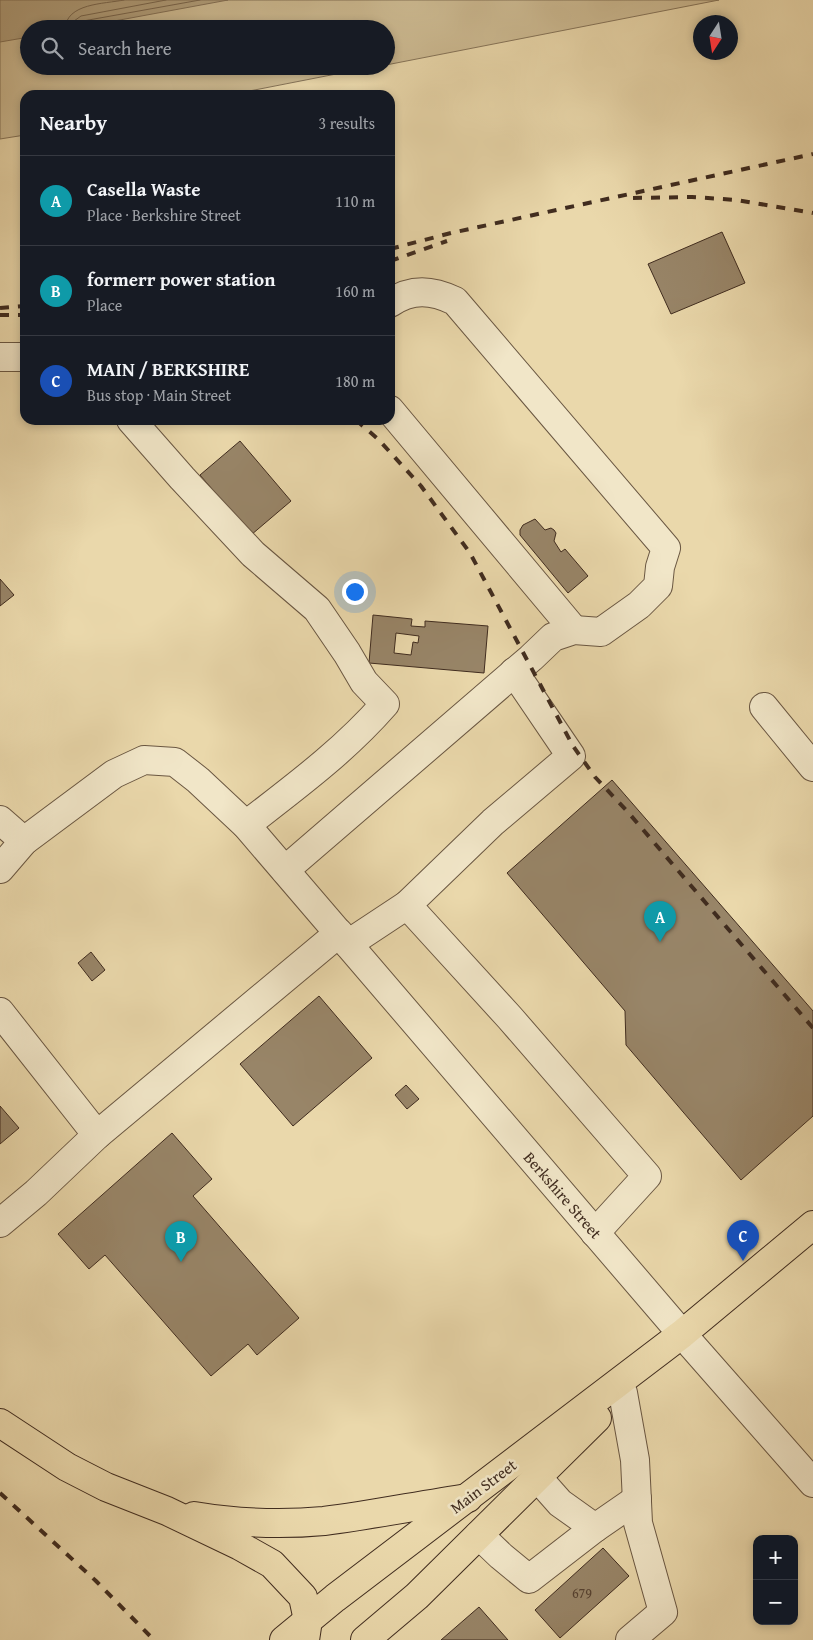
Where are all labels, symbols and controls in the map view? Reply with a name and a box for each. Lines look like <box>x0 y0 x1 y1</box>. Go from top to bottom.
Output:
north arrow <box>693 15 738 60</box>
search box <box>20 20 395 75</box>
icon: search <box>38 34 66 62</box>
text: Search here <box>78 34 172 62</box>
text: Nearby <box>40 107 107 138</box>
text: 3 results <box>318 111 375 135</box>
text: Casella Waste <box>87 175 201 203</box>
text: A <box>51 189 61 213</box>
text: 110 m <box>335 189 375 213</box>
text: Place · Berkshire Street <box>87 203 241 227</box>
text: formerr power station <box>87 265 275 293</box>
text: B <box>51 279 61 303</box>
text: 160 m <box>335 279 375 303</box>
text: Place <box>87 293 122 317</box>
text: MAIN / BERKSHIRE <box>87 355 249 383</box>
text: C <box>51 369 61 393</box>
text: 180 m <box>335 369 375 393</box>
text: Bus stop · Main Street <box>87 383 231 407</box>
your location <box>342 579 368 605</box>
pin: A <box>644 901 676 942</box>
street label: Berkshire Street <box>518 1146 608 1244</box>
pin: C <box>727 1220 759 1261</box>
pin: B <box>165 1221 197 1262</box>
street label: Main Street <box>445 1453 522 1519</box>
map controls <box>753 1535 798 1625</box>
button: + <box>753 1535 798 1580</box>
button: − <box>753 1580 798 1625</box>
house number: 679 <box>572 1583 592 1603</box>

